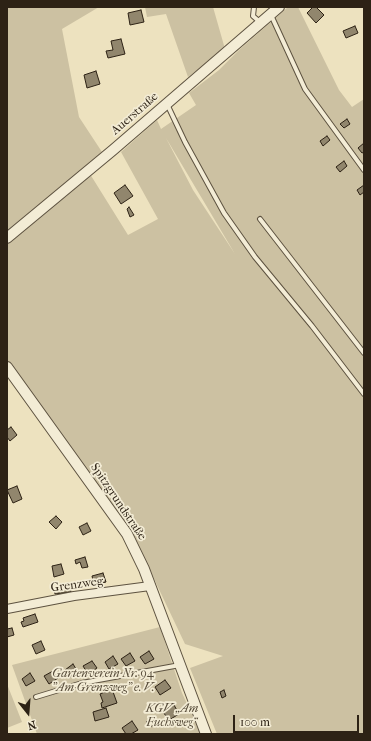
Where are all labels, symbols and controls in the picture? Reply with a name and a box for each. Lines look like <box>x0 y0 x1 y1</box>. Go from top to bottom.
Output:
street label: Auerstraße <box>109 90 161 138</box>
street label: Spitzgrundstraße <box>87 461 149 543</box>
street label: Grenzweg <box>50 574 104 596</box>
park label: Gartenverein Nr. 94 "Am Grenzweg" e. V. <box>52 667 154 695</box>
north arrow <box>8 693 48 733</box>
park label: KGV „Am Fuchsweg“ <box>146 702 198 730</box>
scale bar <box>235 707 361 733</box>
text: 100 m <box>240 715 270 729</box>
text: N <box>26 718 38 732</box>

